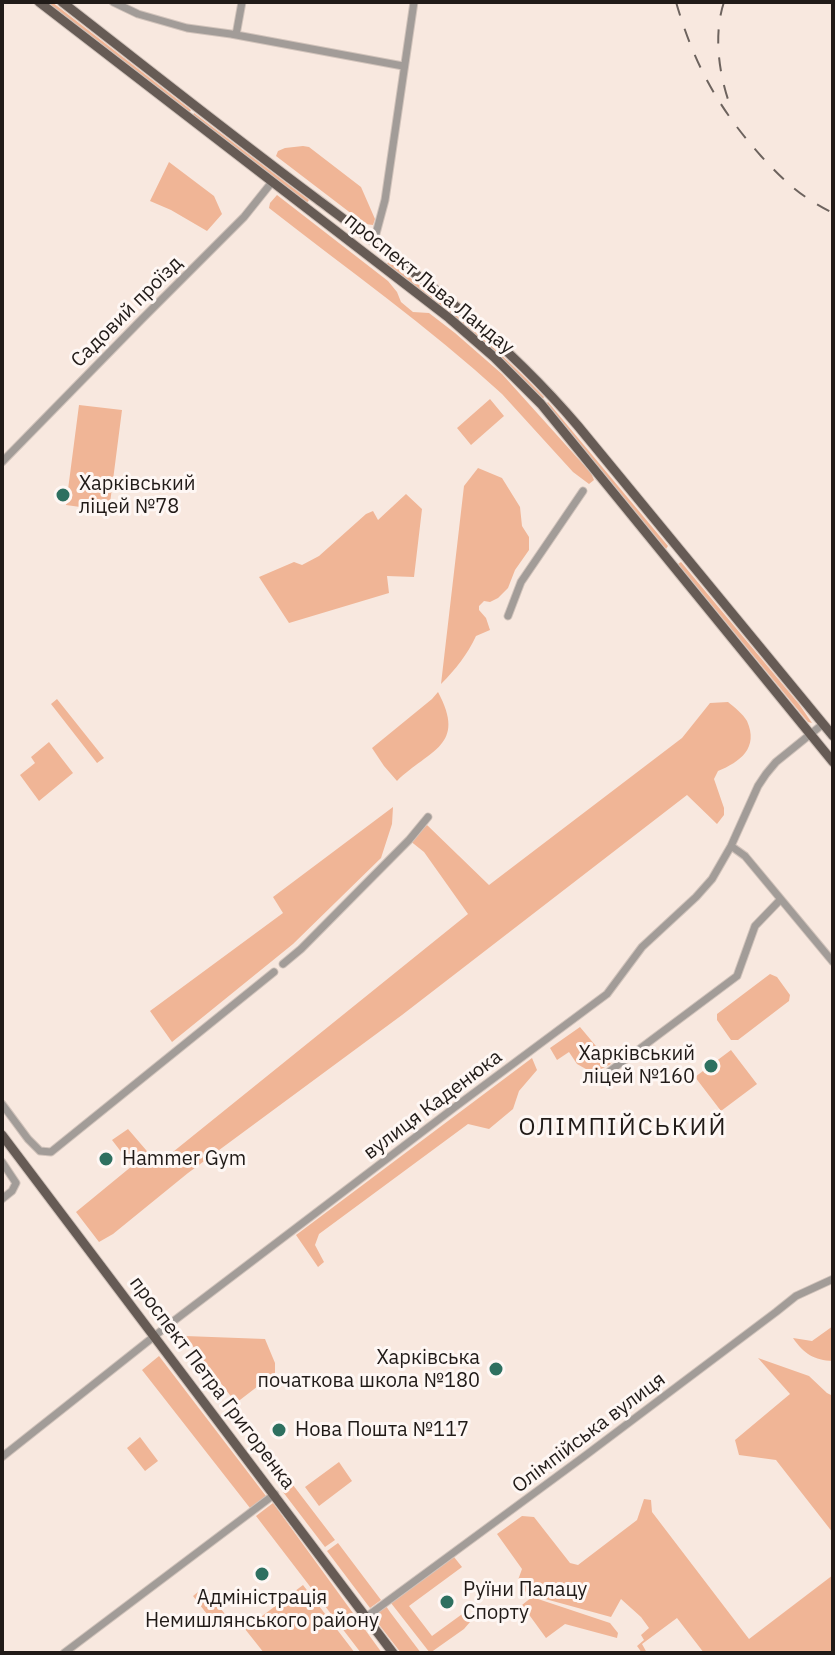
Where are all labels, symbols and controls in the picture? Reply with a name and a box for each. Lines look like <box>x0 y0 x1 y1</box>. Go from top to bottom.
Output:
street label: проспект Льва Ландау <box>339 208 519 360</box>
street label: Садовий проїзд <box>66 251 188 373</box>
place label: Харківський ліцей №78 <box>79 472 195 519</box>
marker: Харківський ліцей №78 <box>54 486 72 504</box>
place label: Харківський ліцей №160 <box>579 1042 695 1089</box>
street label: вулиця Каденюка <box>359 1045 507 1165</box>
marker: Харківський ліцей №160 <box>702 1057 720 1075</box>
district label: ОЛІМПІЙСЬКИЙ <box>518 1114 728 1142</box>
place label: Hammer Gym <box>122 1147 246 1171</box>
marker: Hammer Gym <box>97 1150 115 1168</box>
street label: проспект Петра Григоренка <box>124 1272 300 1494</box>
place label: Харківська початкова школа №180 <box>258 1346 480 1393</box>
marker: Харківська початкова школа №180 <box>487 1360 505 1378</box>
street label: Олімпійська вулиця <box>508 1368 670 1498</box>
place label: Нова Пошта №117 <box>295 1418 469 1442</box>
marker: Нова Пошта №117 <box>270 1421 288 1439</box>
marker: Адміністрація Немишлянського району <box>253 1565 271 1583</box>
place label: Руїни Палацу Спорту <box>463 1578 587 1625</box>
place label: Адміністрація Немишлянського району <box>145 1586 379 1633</box>
marker: Руїни Палацу Спорту <box>438 1593 456 1611</box>

